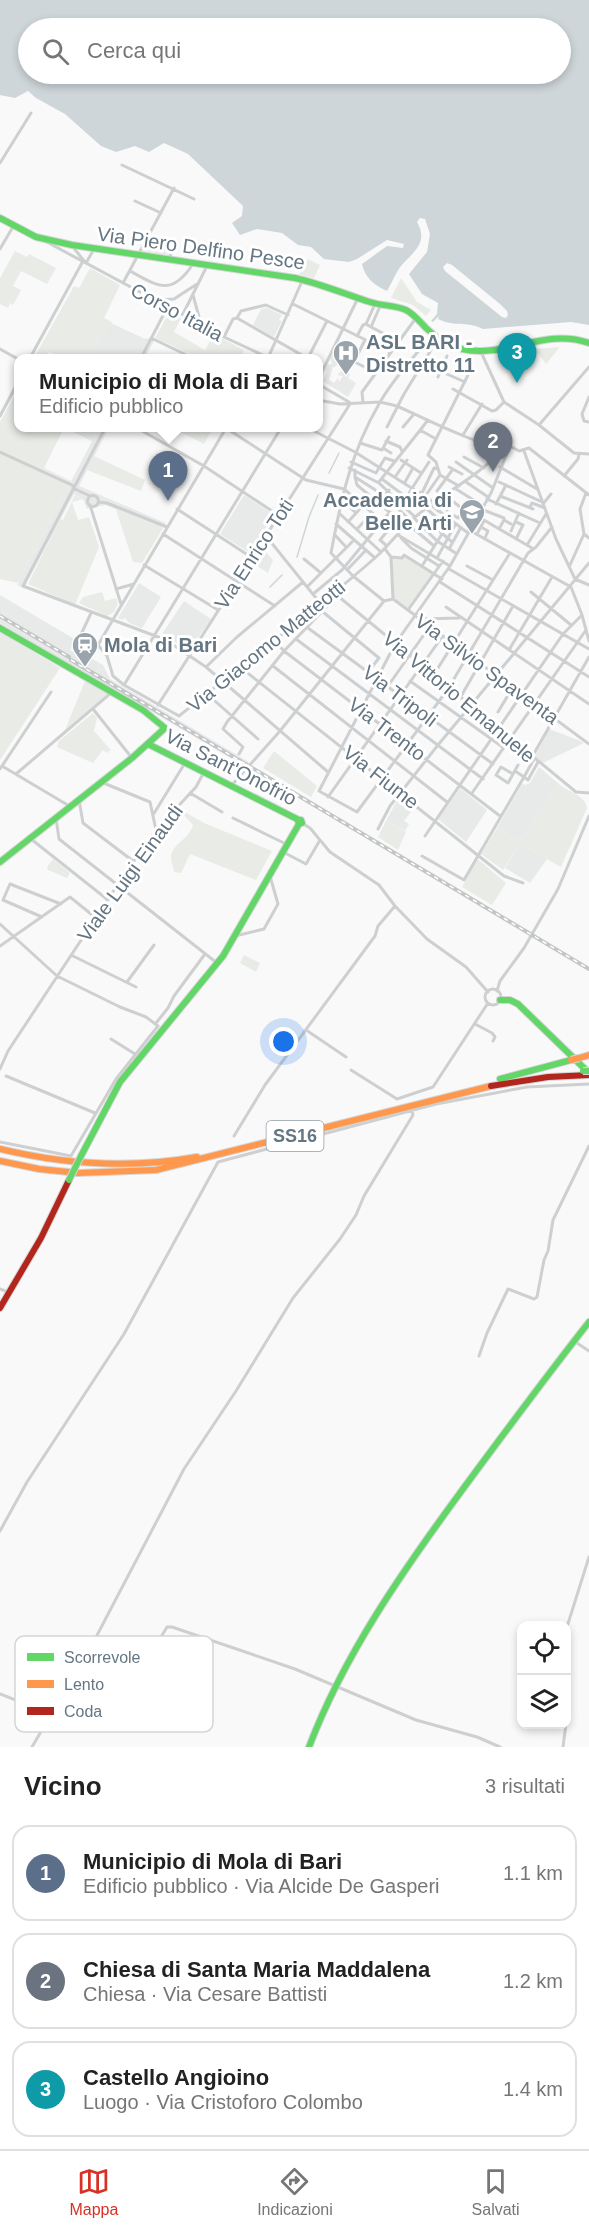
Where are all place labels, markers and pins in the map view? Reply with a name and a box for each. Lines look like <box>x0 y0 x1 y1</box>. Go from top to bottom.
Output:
place label: ASL BARI - Distretto 11 <box>366 331 475 376</box>
pin: 3 <box>498 334 536 383</box>
hospital icon: ASL BARI - Distretto 11 <box>331 338 361 376</box>
pin: 2 <box>474 422 512 472</box>
pin: 1 <box>148 452 188 501</box>
place label: Accademia di Belle Arti <box>323 489 452 534</box>
school or university icon: Accademia di Belle Arti <box>457 497 487 535</box>
station icon: Mola di Bari <box>70 630 100 668</box>
place label: Mola di Bari <box>104 634 217 656</box>

